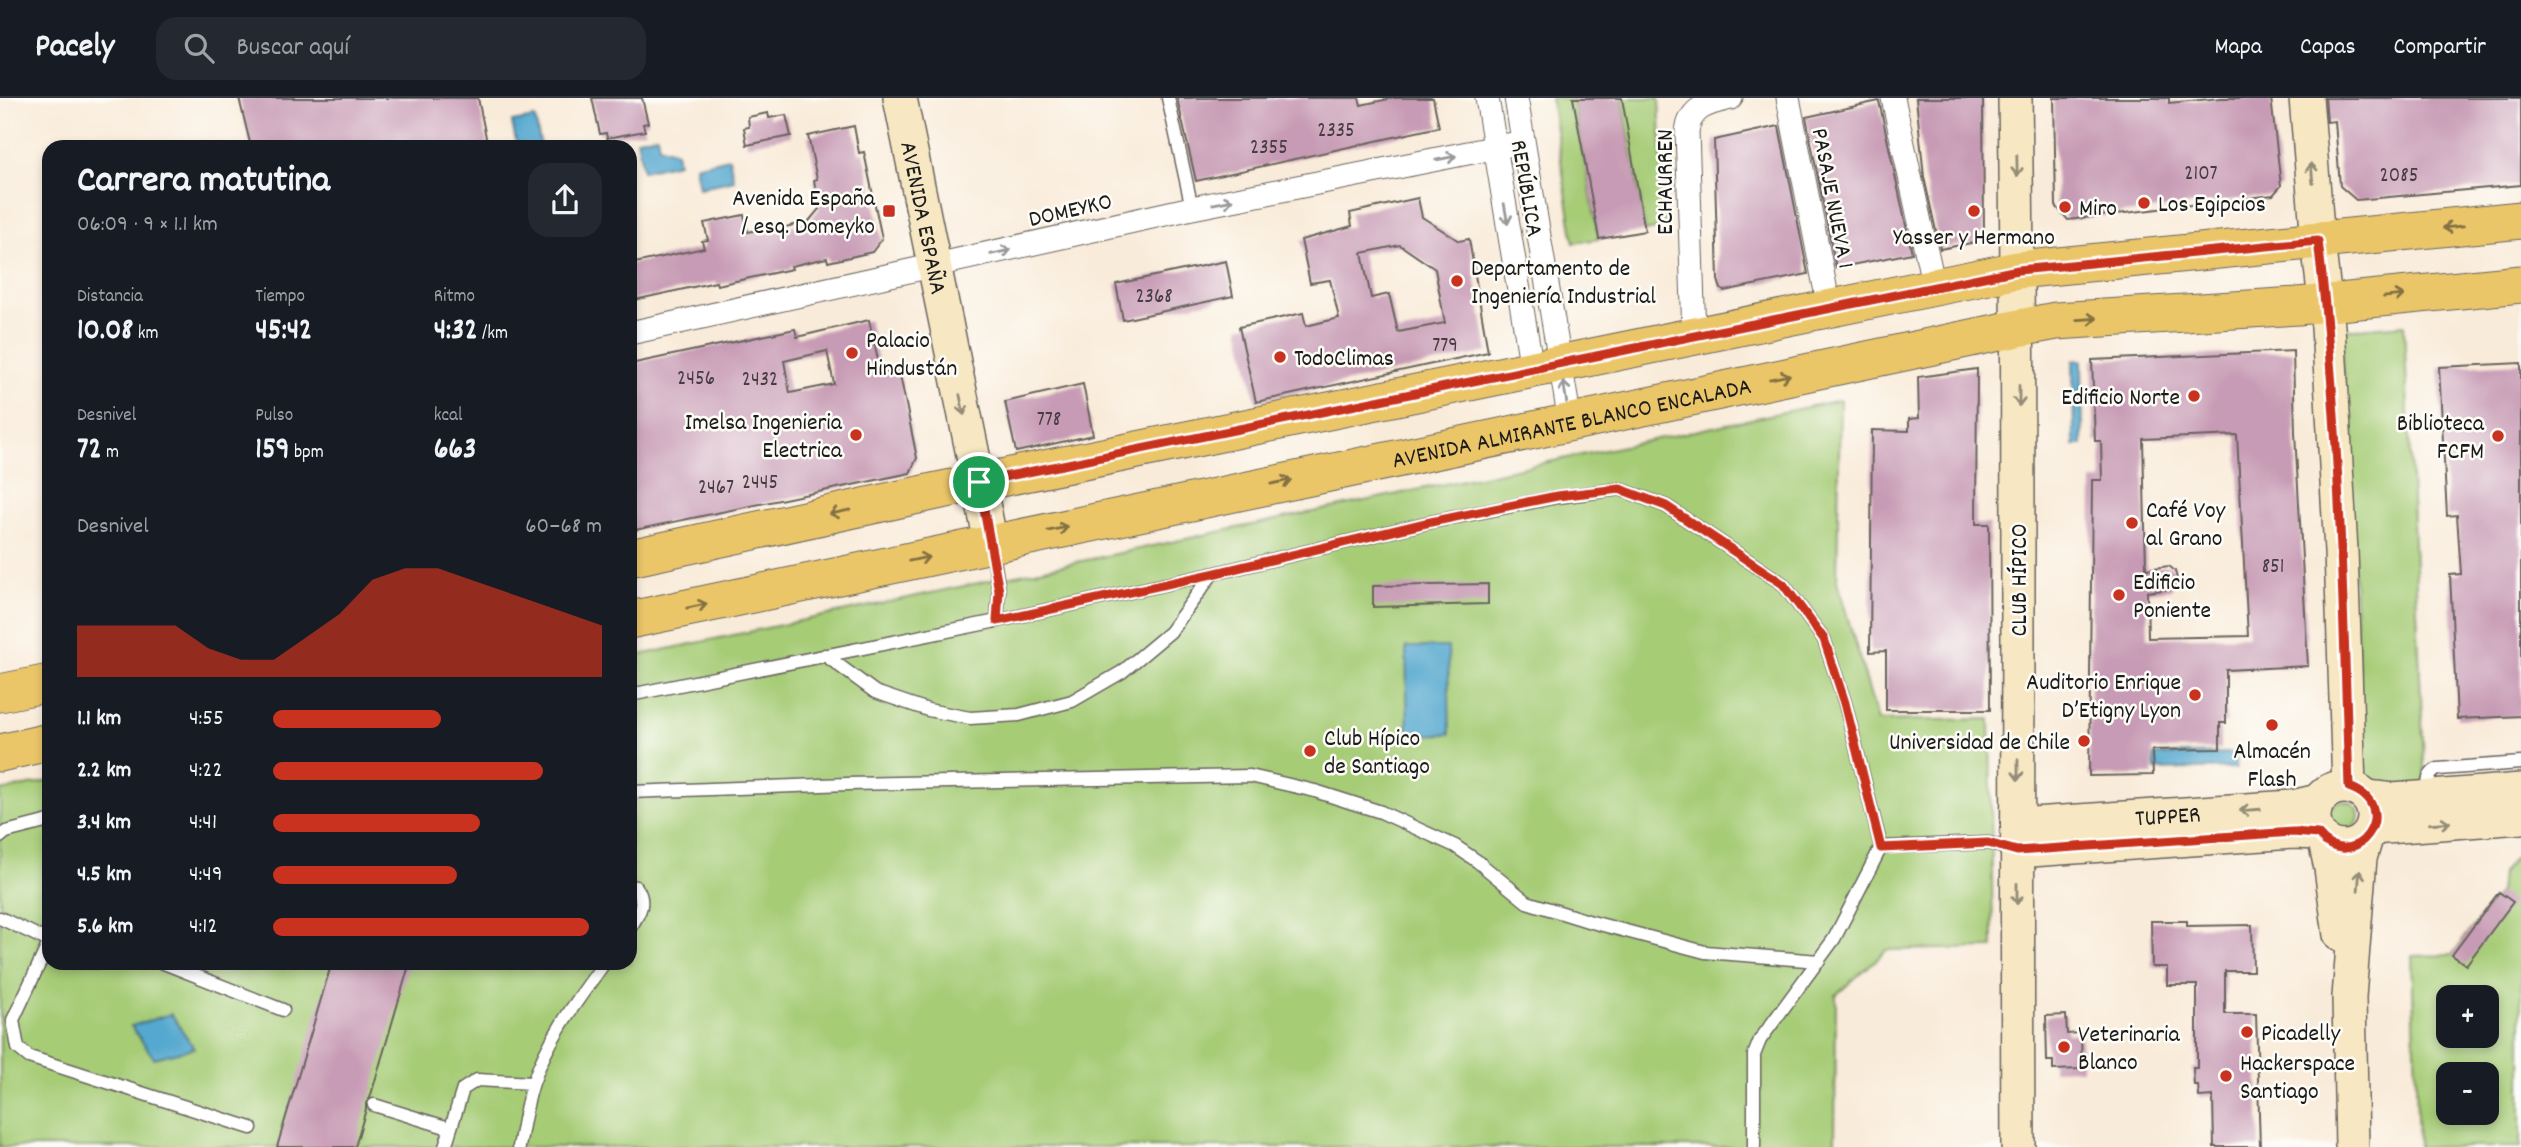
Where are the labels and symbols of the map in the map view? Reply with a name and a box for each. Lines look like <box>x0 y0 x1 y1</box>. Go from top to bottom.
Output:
house number: 2335 <box>1317 117 1355 147</box>
street label: PASAJE NUEVA 1 <box>1801 125 1861 272</box>
street label: ECHAURREN <box>1650 129 1684 235</box>
house number: 2355 <box>1250 134 1288 164</box>
street label: REPÚBLICA <box>1500 137 1550 240</box>
street label: AVENIDA ESPAÑA <box>889 138 954 298</box>
one-way arrow <box>1434 150 1457 164</box>
one-way arrow <box>2010 154 2023 177</box>
house number: 2107 <box>2184 160 2218 190</box>
one-way arrow <box>2305 162 2318 185</box>
house number: 2085 <box>2380 162 2418 192</box>
place label: Avenida España / esq. Domeyko <box>732 183 876 245</box>
street label: DOMEYKO <box>1026 186 1116 238</box>
place label: Los Egipcios <box>2158 189 2266 223</box>
place label: Miro <box>2079 193 2117 227</box>
one-way arrow <box>1211 195 1234 209</box>
marker: Los Egipcios <box>2136 195 2152 211</box>
marker: Miro <box>2057 199 2073 215</box>
one-way arrow <box>1500 202 1513 225</box>
marker: Avenida España / esq. Domeyko <box>881 203 897 219</box>
marker: Yasser y Hermano <box>1966 203 1982 219</box>
one-way arrow <box>2442 221 2465 234</box>
place label: Yasser y Hermano <box>1893 222 2055 256</box>
one-way arrow <box>989 245 1012 258</box>
place label: Departamento de Ingeniería Industrial <box>1471 253 1656 315</box>
marker: Departamento de Ingeniería Industrial <box>1449 273 1465 289</box>
house number: 2368 <box>1135 283 1173 313</box>
one-way arrow <box>2382 290 2405 303</box>
one-way arrow <box>2075 313 2098 326</box>
place label: Palacio Hindustán <box>866 325 957 387</box>
house number: 779 <box>1432 332 1458 362</box>
place label: TodoClimas <box>1294 343 1394 377</box>
marker: Palacio Hindustán <box>844 345 860 361</box>
marker: TodoClimas <box>1272 349 1288 365</box>
house number: 2456 <box>677 365 715 395</box>
house number: 2432 <box>742 366 778 396</box>
one-way arrow <box>1768 370 1791 384</box>
street label: AVENIDA ALMIRANTE BLANCO ENCALADA <box>1389 371 1755 479</box>
one-way arrow <box>1558 381 1571 404</box>
place label: Edificio Norte <box>2061 382 2180 416</box>
one-way arrow <box>2012 384 2026 407</box>
marker: Edificio Norte <box>2186 388 2202 404</box>
one-way arrow <box>956 393 970 416</box>
house number: 778 <box>1037 406 1061 436</box>
place label: Imelsa Ingenieria Electrica <box>685 407 843 469</box>
place label: Biblioteca FCFM <box>2397 408 2485 470</box>
marker: Imelsa Ingenieria Electrica <box>848 427 864 443</box>
marker: Biblioteca FCFM <box>2490 428 2506 444</box>
pin <box>949 452 1009 512</box>
house number: 2445 <box>742 469 778 499</box>
house number: 2467 <box>698 474 734 504</box>
one-way arrow <box>1269 475 1292 489</box>
place label: Café Voy al Grano <box>2146 495 2227 557</box>
one-way arrow <box>829 506 852 519</box>
marker: Café Voy al Grano <box>2124 515 2140 531</box>
one-way arrow <box>1046 522 1069 536</box>
street label: CLUB HÍPICO <box>2004 523 2038 637</box>
one-way arrow <box>907 551 930 565</box>
house number: 851 <box>2262 553 2284 583</box>
place label: Edificio Poniente <box>2133 567 2211 629</box>
marker: Edificio Poniente <box>2111 587 2127 603</box>
one-way arrow <box>685 599 708 613</box>
place label: Auditorio Enrique D’Etigny Lyon <box>2026 667 2181 729</box>
marker: Auditorio Enrique D’Etigny Lyon <box>2187 687 2203 703</box>
marker: Almacén Flash <box>2264 717 2280 733</box>
place label: Club Hípico de Santiago <box>1324 723 1430 785</box>
place label: Universidad de Chile <box>1889 727 2070 761</box>
marker: Universidad de Chile <box>2076 733 2092 749</box>
place label: Almacén Flash <box>2233 736 2311 798</box>
marker: Club Hípico de Santiago <box>1302 743 1318 759</box>
one-way arrow <box>2011 759 2025 782</box>
street label: TUPPER <box>2134 799 2202 837</box>
one-way arrow <box>2239 804 2262 817</box>
one-way arrow <box>2428 816 2451 829</box>
one-way arrow <box>2353 870 2366 892</box>
one-way arrow <box>2010 882 2024 905</box>
place label: Picadelly <box>2261 1018 2341 1052</box>
place label: Veterinaria Blanco <box>2078 1019 2180 1081</box>
marker: Picadelly <box>2239 1024 2255 1040</box>
marker: Veterinaria Blanco <box>2056 1039 2072 1055</box>
place label: Hackerspace Santiago <box>2240 1048 2355 1110</box>
marker: Hackerspace Santiago <box>2218 1068 2234 1084</box>

